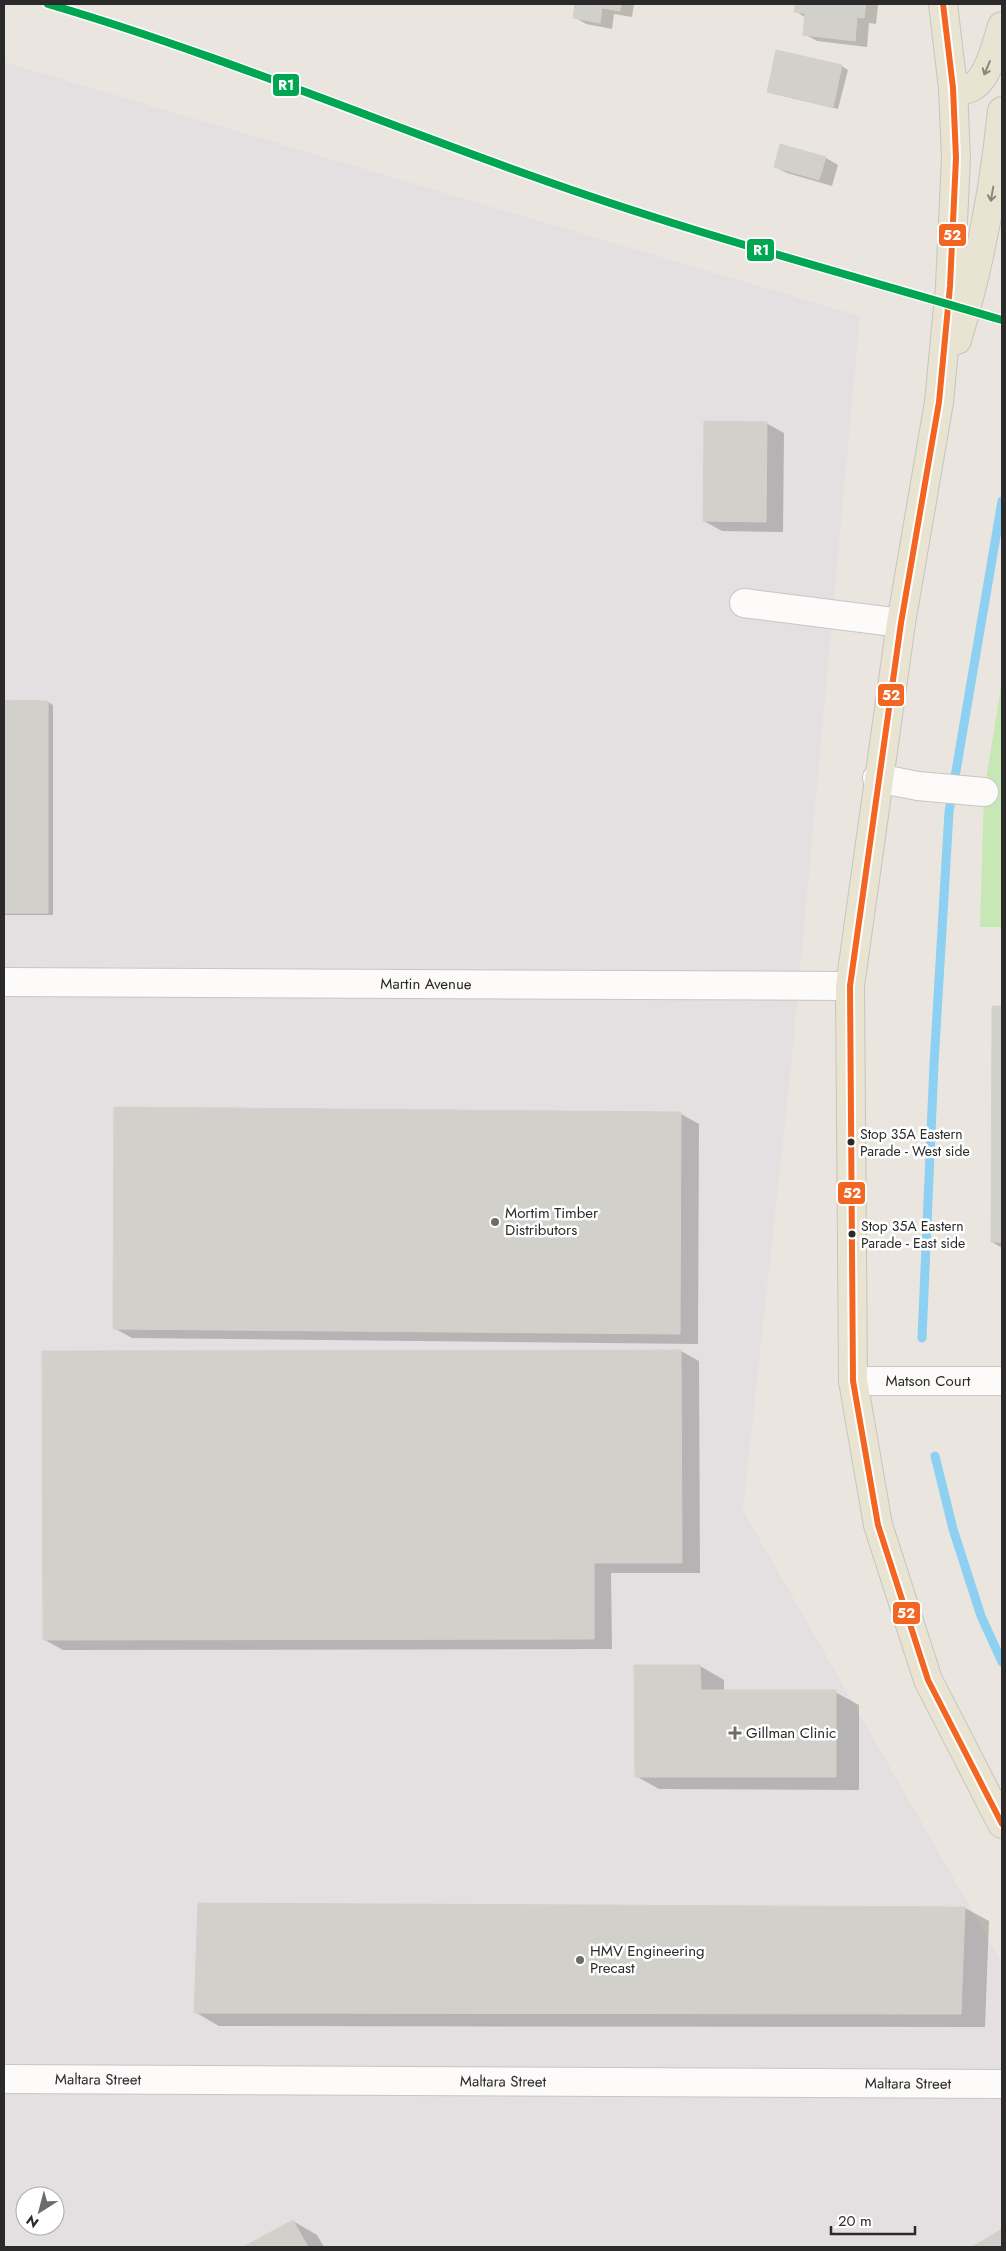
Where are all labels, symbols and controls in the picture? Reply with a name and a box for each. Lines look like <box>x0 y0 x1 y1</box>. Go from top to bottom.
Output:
one-way arrow <box>982 60 991 75</box>
line badge: R1 <box>272 73 300 97</box>
text: R1 <box>278 75 294 95</box>
one-way arrow <box>986 186 996 202</box>
line badge: 52 <box>938 223 967 247</box>
text: 52 <box>943 225 961 245</box>
line badge: R1 <box>746 238 775 262</box>
text: R1 <box>753 240 769 260</box>
line badge: 52 <box>877 683 905 707</box>
text: 52 <box>882 685 900 705</box>
street label: Martin Avenue <box>380 973 472 995</box>
place label: Stop 35A Eastern Parade - West side <box>860 1124 970 1161</box>
marker: Stop 35A Eastern Parade - West side <box>846 1137 856 1147</box>
line badge: 52 <box>837 1181 866 1205</box>
text: 52 <box>843 1183 861 1203</box>
place label: Mortim Timber Distributors <box>505 1202 599 1241</box>
marker: Mortim Timber Distributors <box>489 1216 501 1228</box>
place label: Stop 35A Eastern Parade - East side <box>861 1216 965 1253</box>
marker: Stop 35A Eastern Parade - East side <box>847 1229 857 1239</box>
street label: Matson Court <box>886 1370 971 1392</box>
line badge: 52 <box>892 1601 921 1625</box>
text: 52 <box>897 1603 915 1623</box>
place label: Gillman Clinic <box>746 1722 836 1744</box>
marker: Gillman Clinic <box>728 1726 742 1740</box>
place label: HMV Engineering Precast <box>590 1940 705 1979</box>
marker: HMV Engineering Precast <box>574 1954 586 1966</box>
street label: Maltara Street <box>55 2068 142 2091</box>
street label: Maltara Street <box>460 2070 547 2093</box>
street label: Maltara Street <box>865 2072 952 2095</box>
north arrow <box>15 2186 65 2236</box>
scale bar <box>831 2204 915 2236</box>
text: N <box>22 2210 43 2233</box>
text: 20 m <box>838 2210 872 2232</box>

